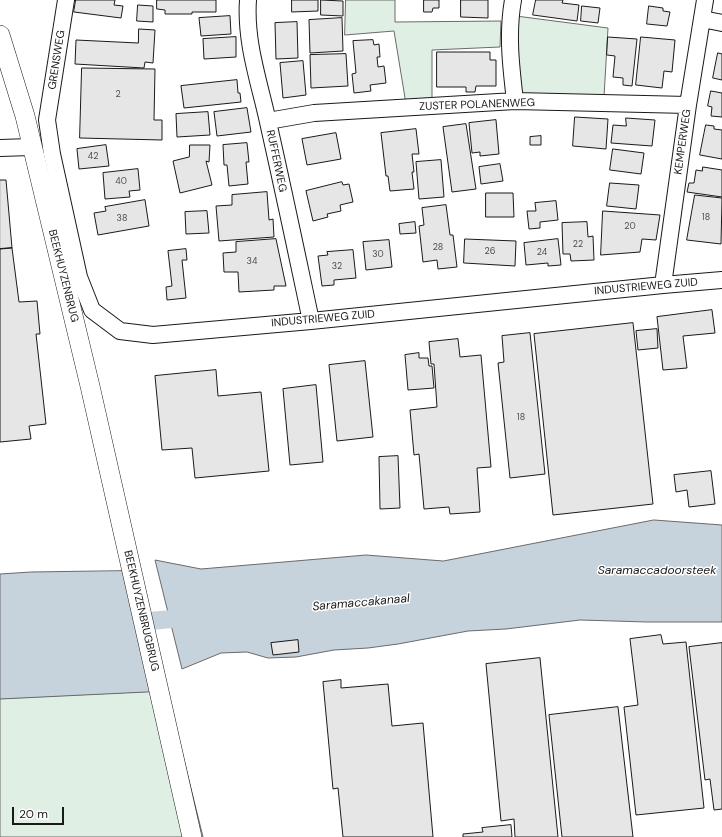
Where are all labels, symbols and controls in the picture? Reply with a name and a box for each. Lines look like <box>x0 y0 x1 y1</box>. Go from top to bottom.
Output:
street label: GRENSWEG <box>46 29 68 91</box>
house number: 2 <box>115 90 121 100</box>
street label: ZUSTER POLANENWEG <box>419 96 535 114</box>
street label: KEMPERWEG <box>672 108 694 176</box>
street label: RUFFERWEG <box>263 129 289 193</box>
house number: 42 <box>88 152 98 162</box>
house number: 40 <box>115 177 127 187</box>
house number: 18 <box>702 213 710 223</box>
house number: 38 <box>117 214 127 224</box>
house number: 20 <box>624 222 636 232</box>
street label: BEEKHUYZENBRUG <box>45 228 81 324</box>
house number: 22 <box>573 240 583 250</box>
house number: 28 <box>433 243 443 253</box>
house number: 26 <box>485 247 495 257</box>
house number: 24 <box>537 248 547 258</box>
house number: 30 <box>372 250 384 260</box>
house number: 34 <box>247 257 257 267</box>
house number: 32 <box>332 262 342 272</box>
street label: INDUSTRIEWEG ZUID <box>594 276 698 298</box>
street label: INDUSTRIEWEG ZUID <box>271 308 375 330</box>
house number: 18 <box>517 413 525 423</box>
street label: BEEKHUYZENBRUGBRUG <box>121 549 161 673</box>
water label: Saramaccadoorsteek <box>598 564 716 578</box>
water label: Saramaccakanaal <box>312 592 410 614</box>
scale bar <box>14 799 66 825</box>
text: 20 m <box>19 806 48 822</box>

